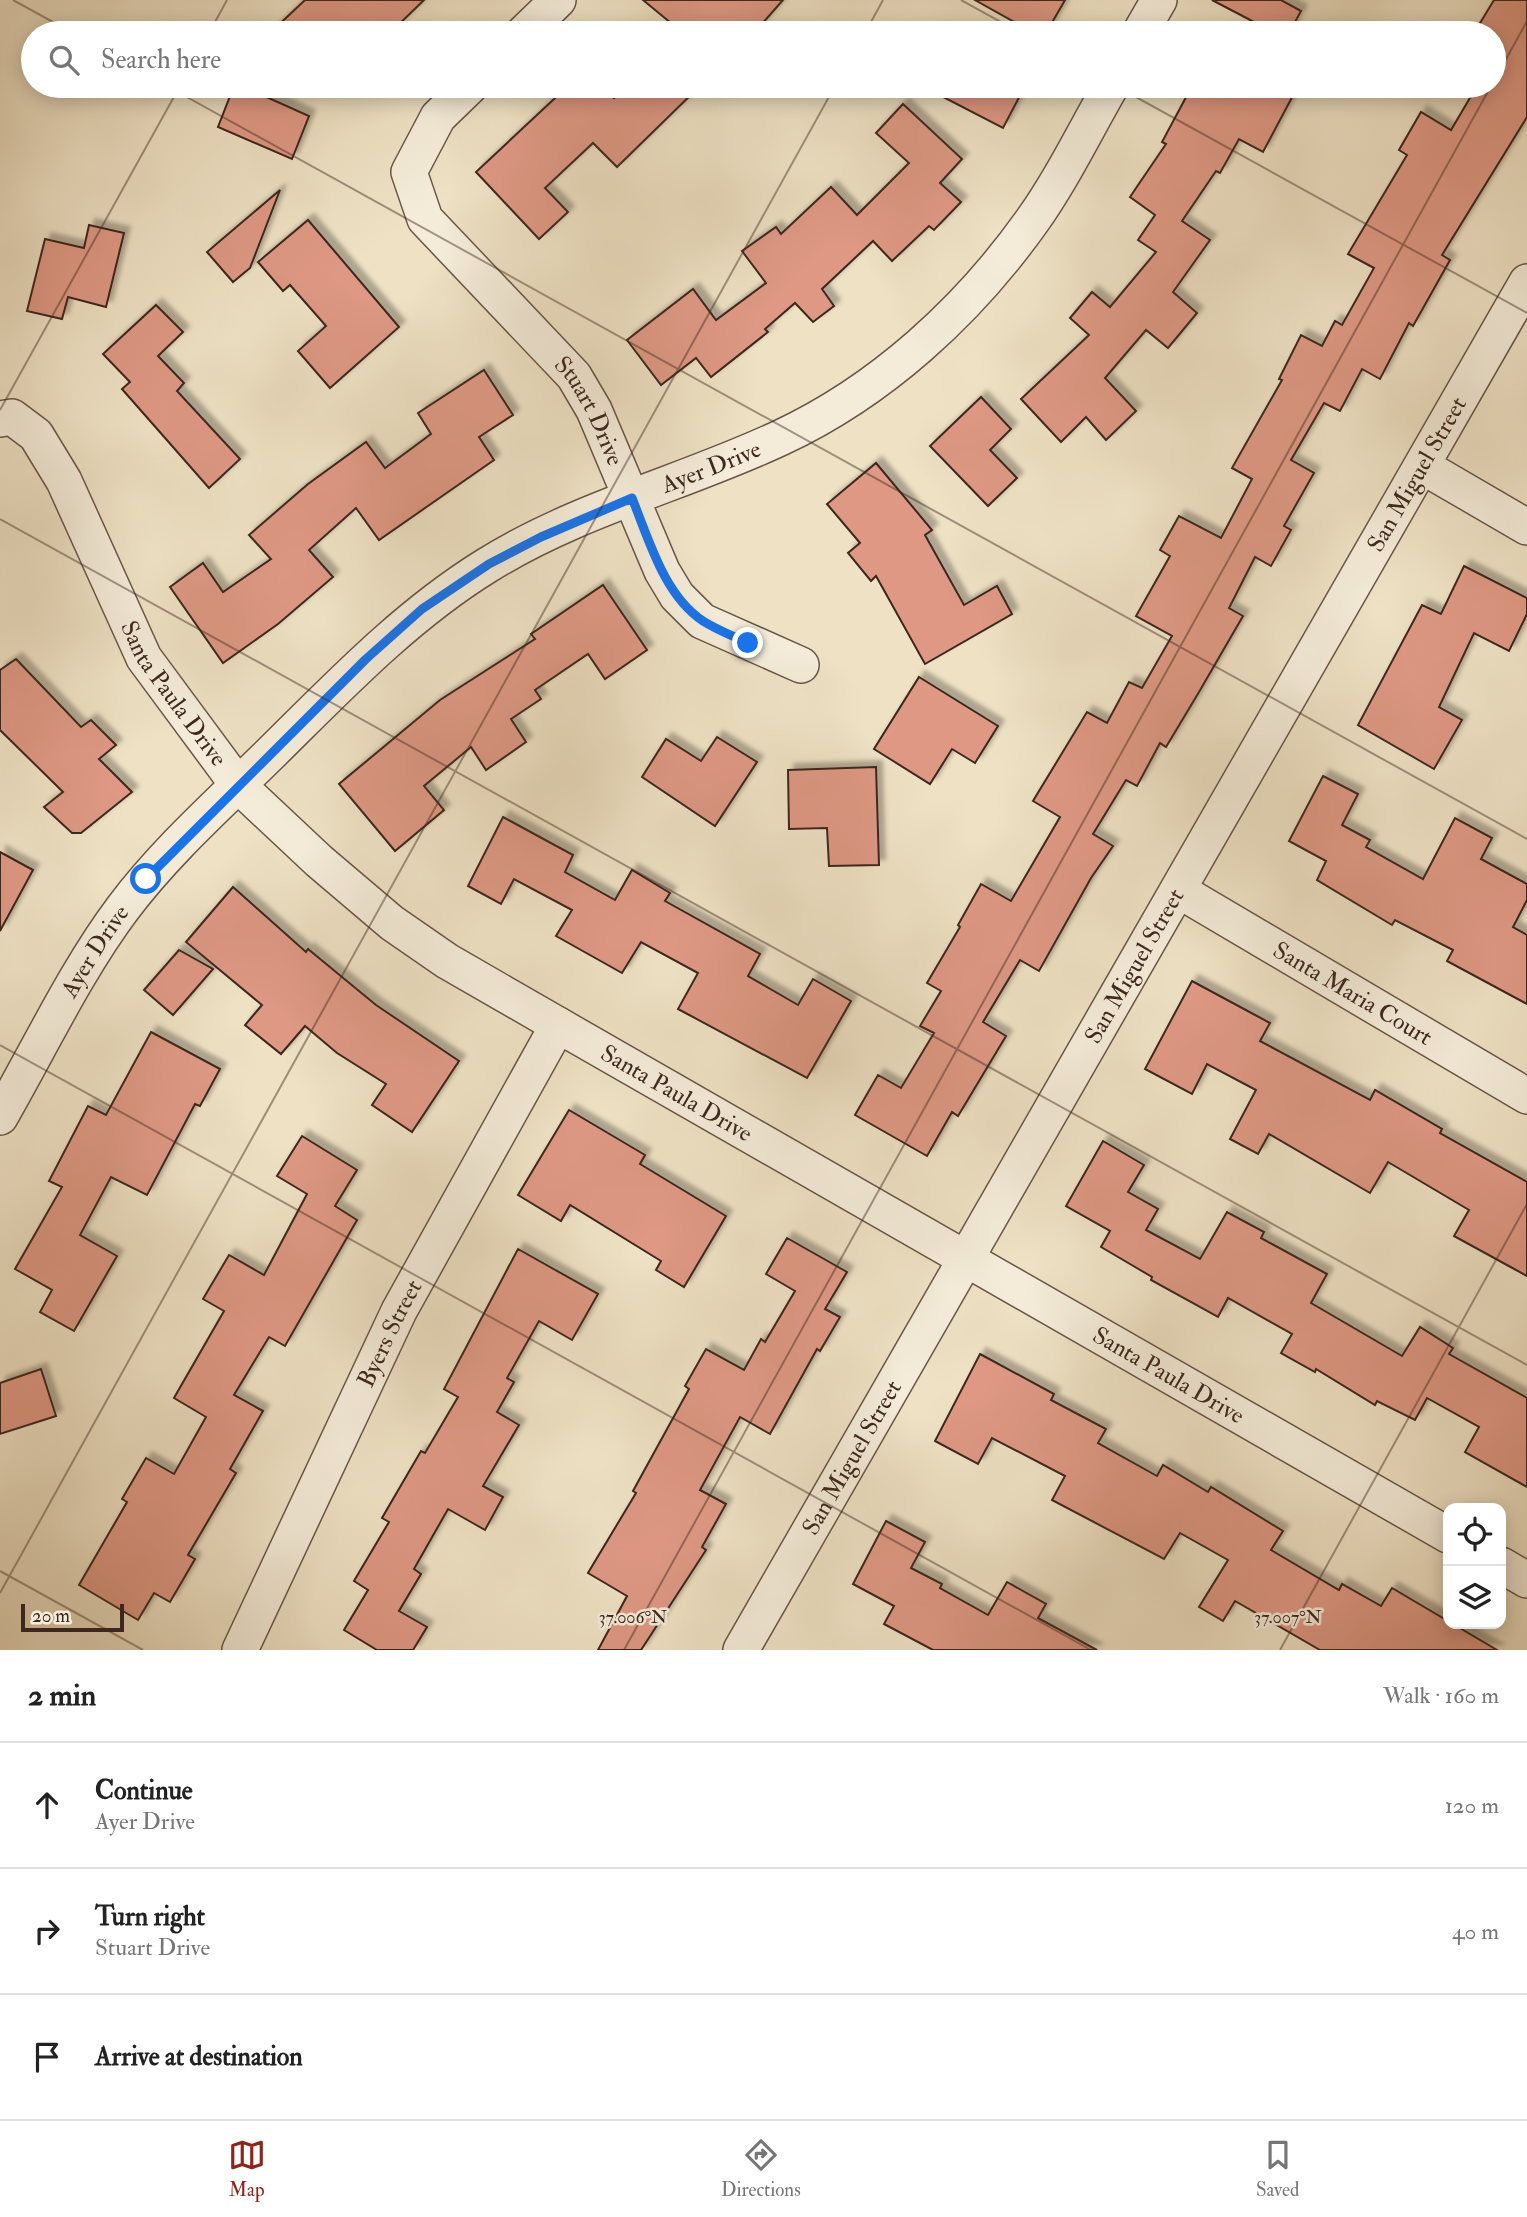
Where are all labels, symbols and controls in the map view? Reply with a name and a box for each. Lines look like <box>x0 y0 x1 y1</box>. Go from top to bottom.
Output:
search box <box>21 21 1506 98</box>
icon: search <box>45 41 83 79</box>
text: Search here <box>101 44 221 76</box>
street label: Stuart Drive <box>548 349 631 470</box>
street label: San Miguel Street <box>1360 391 1473 557</box>
street label: Ayer Drive <box>656 433 765 501</box>
street label: Santa Paula Drive <box>114 616 234 772</box>
route end <box>732 627 763 658</box>
route start <box>130 863 161 894</box>
street label: San Miguel Street <box>1077 883 1191 1049</box>
street label: Ayer Drive <box>53 898 136 1004</box>
street label: Santa Maria Court <box>1268 934 1438 1052</box>
street label: Santa Paula Drive <box>595 1037 758 1149</box>
street label: Byers Street <box>350 1274 429 1392</box>
street label: Santa Paula Drive <box>1087 1319 1250 1431</box>
street label: San Miguel Street <box>795 1374 908 1541</box>
map controls <box>1443 1503 1506 1629</box>
button: locate <box>1443 1503 1506 1566</box>
button: layers <box>1443 1566 1506 1629</box>
scale bar <box>21 1601 124 1633</box>
text: 20 m <box>32 1604 70 1628</box>
text: 37.006°N <box>599 1606 667 1629</box>
text: 37.007°N <box>1254 1606 1322 1629</box>
text: 2 min <box>28 1677 96 1714</box>
text: Walk · 160 m <box>1383 1681 1499 1710</box>
text: Continue <box>95 1775 193 1807</box>
icon: ahead <box>28 1786 66 1824</box>
text: 120 m <box>1445 1791 1499 1820</box>
text: Ayer Drive <box>95 1807 195 1836</box>
text: Turn right <box>95 1901 205 1933</box>
icon: right <box>28 1912 66 1950</box>
text: 40 m <box>1452 1917 1499 1946</box>
text: Stuart Drive <box>95 1933 210 1962</box>
icon: arrive <box>28 2038 66 2076</box>
text: Arrive at destination <box>95 2041 303 2073</box>
tab: Map <box>228 2136 266 2202</box>
tab: Directions <box>721 2136 801 2202</box>
tab: Saved <box>1256 2136 1299 2202</box>

